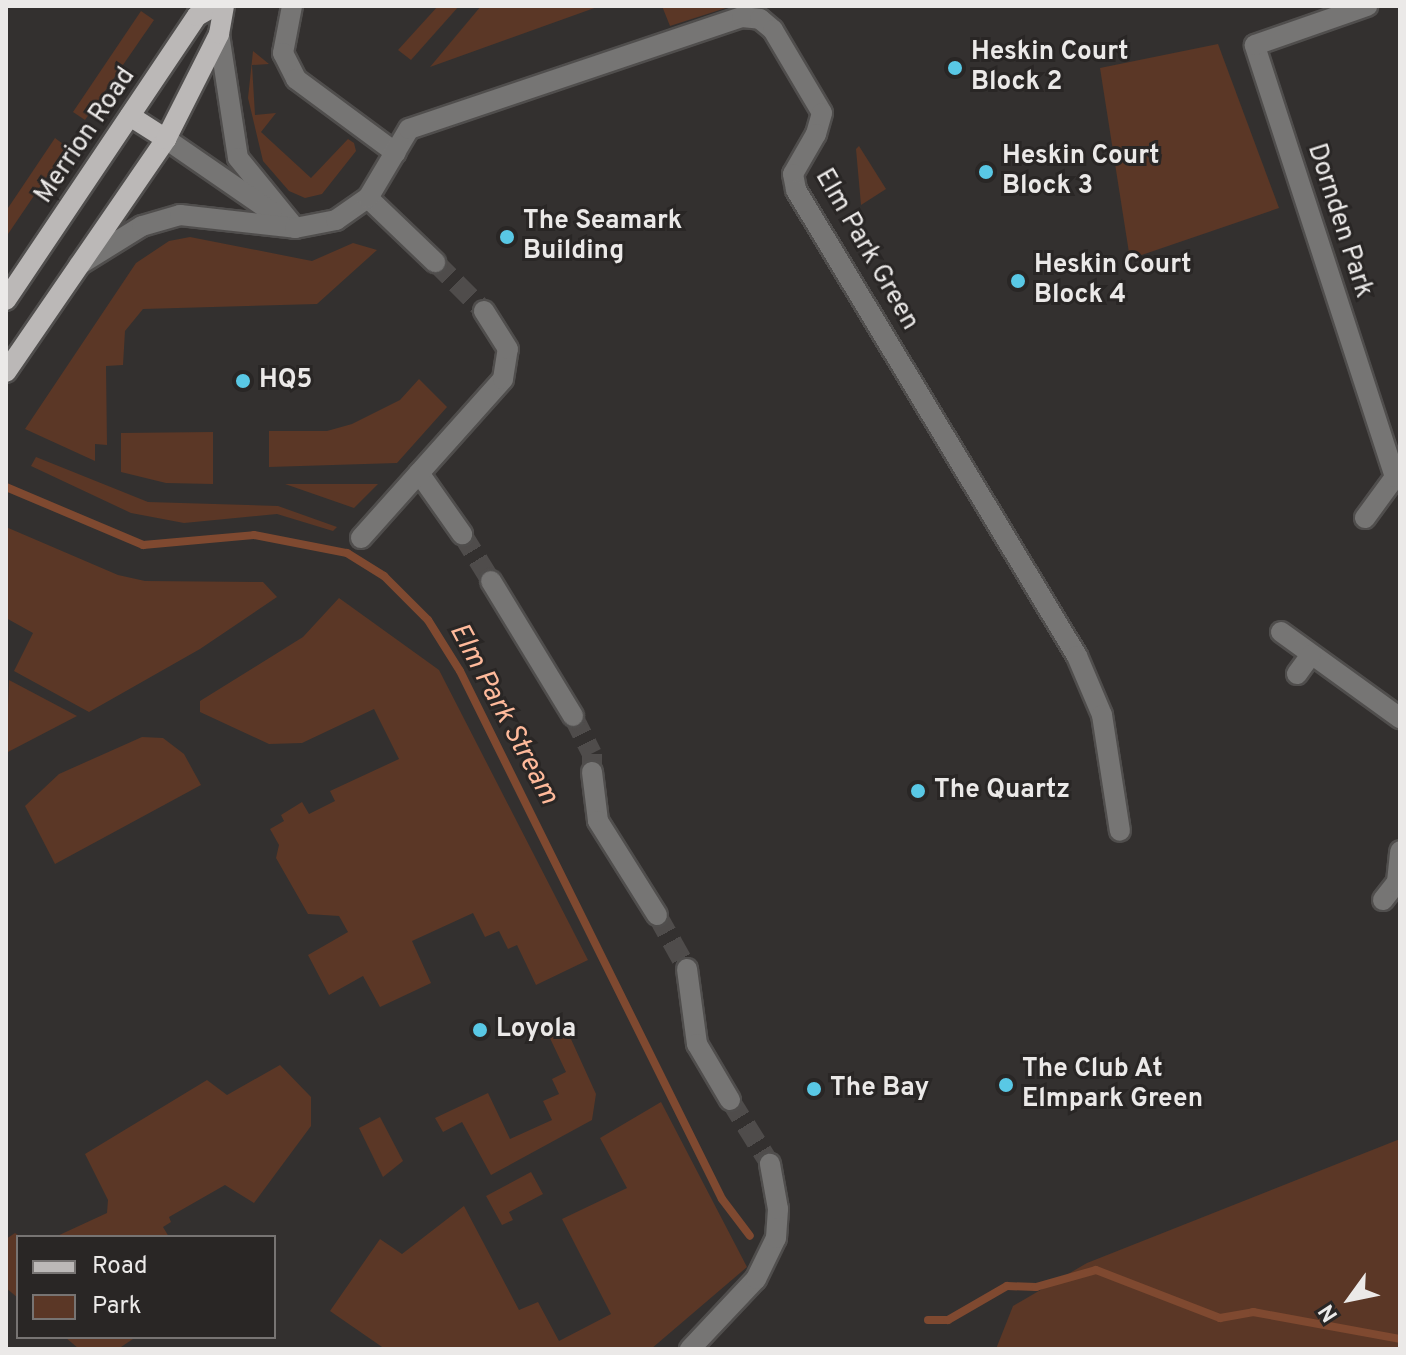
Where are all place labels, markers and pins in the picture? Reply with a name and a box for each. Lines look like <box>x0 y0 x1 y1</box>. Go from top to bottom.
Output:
place label: Heskin Court Block 2 <box>971 37 1128 98</box>
marker: Heskin Court Block 2 <box>946 59 964 77</box>
place label: Heskin Court Block 3 <box>1002 141 1159 202</box>
marker: Heskin Court Block 3 <box>977 163 995 181</box>
place label: The Seamark Building <box>523 206 682 268</box>
marker: The Seamark Building <box>498 228 516 246</box>
place label: Heskin Court Block 4 <box>1034 250 1191 312</box>
marker: Heskin Court Block 4 <box>1009 272 1027 290</box>
place label: HQ5 <box>259 365 312 397</box>
marker: HQ5 <box>234 372 252 390</box>
place label: The Quartz <box>934 775 1070 807</box>
marker: The Quartz <box>909 782 927 800</box>
place label: Loyola <box>496 1014 576 1046</box>
marker: Loyola <box>471 1021 489 1039</box>
place label: The Club At Elmpark Green <box>1022 1054 1203 1116</box>
place label: The Bay <box>830 1073 929 1105</box>
marker: The Club At Elmpark Green <box>997 1076 1015 1094</box>
marker: The Bay <box>805 1080 823 1098</box>

